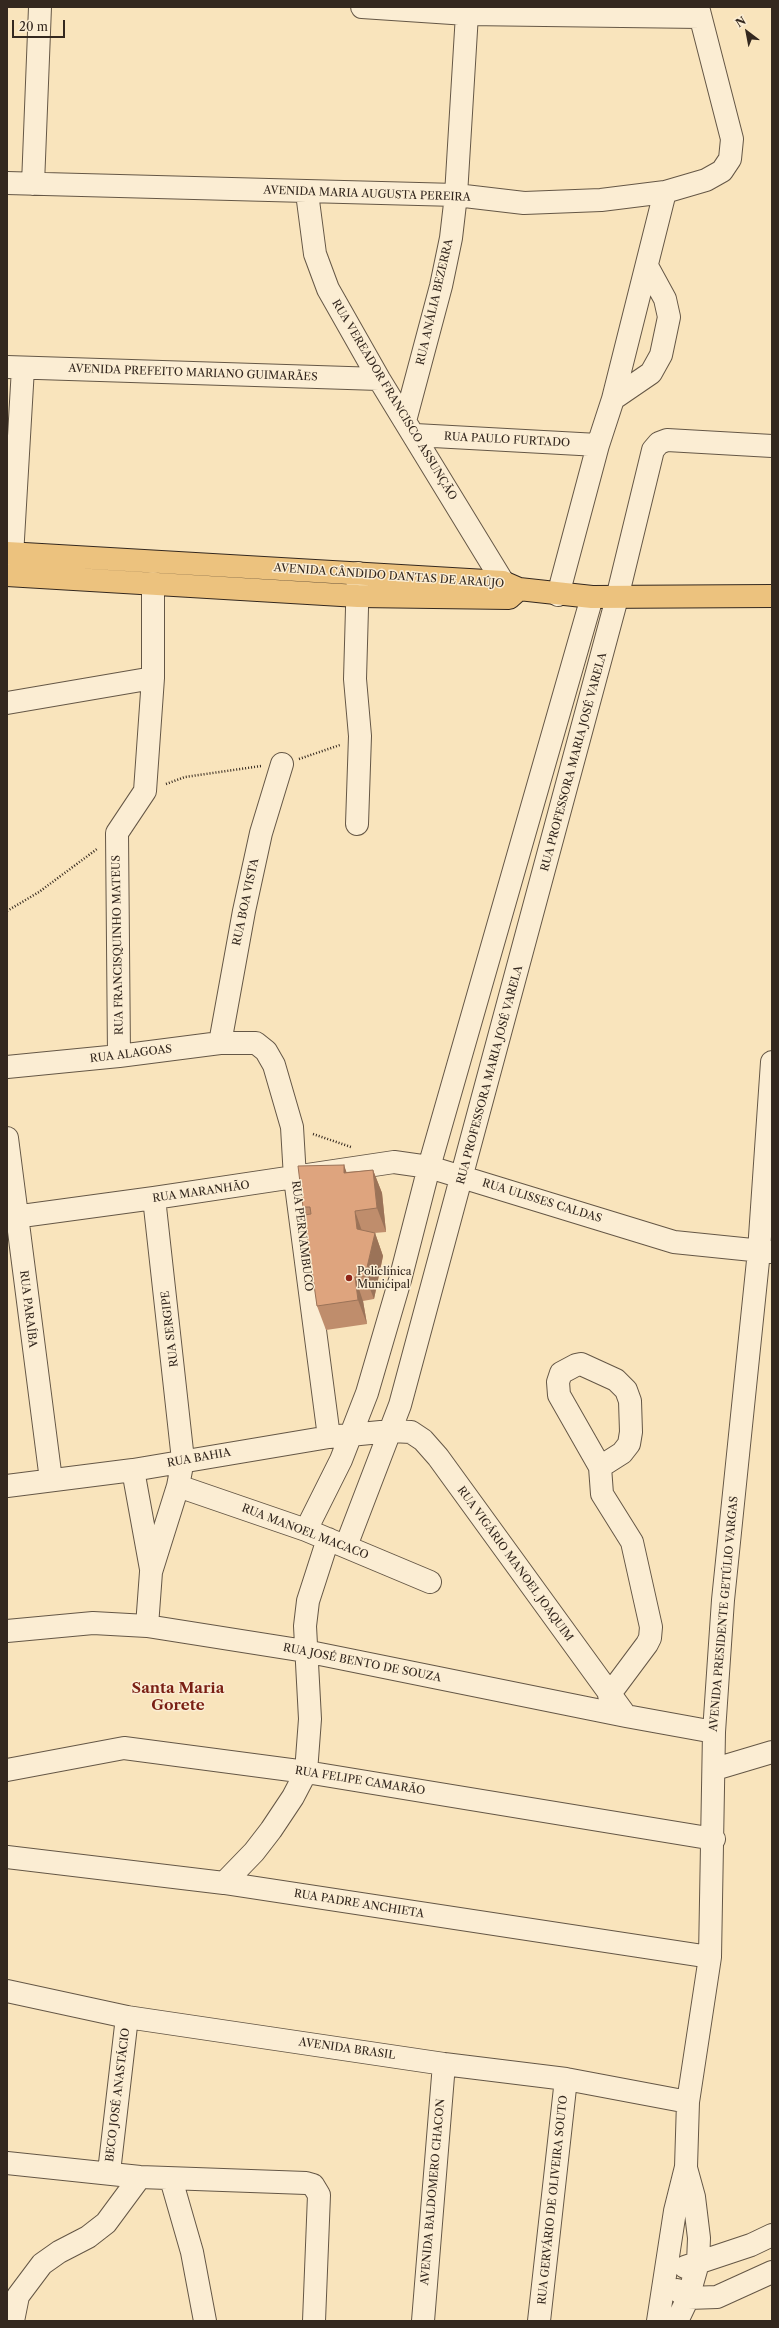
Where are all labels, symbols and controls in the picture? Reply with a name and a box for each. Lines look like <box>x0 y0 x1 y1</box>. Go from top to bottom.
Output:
scale bar <box>14 12 67 38</box>
north arrow <box>727 12 767 52</box>
text: N <box>733 13 748 30</box>
text: 20 m <box>19 19 48 34</box>
street label: AVENIDA MARIA AUGUSTA PEREIRA <box>263 184 471 204</box>
street label: RUA ANÁLIA BEZERRA <box>414 238 456 366</box>
street label: RUA VEREADOR FRANCISCO ASSUNÇÃO <box>329 297 459 503</box>
street label: AVENIDA PREFEITO MARIANO GUIMARÃES <box>68 362 318 384</box>
street label: RUA PAULO FURTADO <box>444 430 570 450</box>
street label: AVENIDA CÂNDIDO DANTAS DE ARAÚJO <box>273 561 505 591</box>
street label: RUA PROFESSORA MARIA JOSÉ VARELA <box>538 651 610 873</box>
street label: RUA FRANCISQUINHO MATEUS <box>110 855 126 1035</box>
street label: RUA BOA VISTA <box>230 857 262 947</box>
street label: RUA PROFESSORA MARIA JOSÉ VARELA <box>454 964 526 1186</box>
street label: RUA ALAGOAS <box>89 1042 173 1066</box>
street label: RUA ULISSES CALDAS <box>481 1177 603 1225</box>
street label: RUA MARANHÃO <box>152 1179 250 1205</box>
street label: RUA PERNAMBUCO <box>289 1180 315 1292</box>
place label: Policlínica Municipal <box>357 1265 412 1291</box>
street label: RUA PARAÍBA <box>17 1270 39 1348</box>
marker: Policlínica Municipal <box>344 1273 354 1283</box>
street label: RUA SERGIPE <box>159 1290 181 1368</box>
street label: RUA BAHIA <box>166 1446 232 1470</box>
street label: RUA VIGÁRIO MANOEL JOAQUIM <box>454 1484 576 1644</box>
street label: AVENIDA PRESIDENTE GETÚLIO VARGAS <box>707 1496 741 1732</box>
street label: RUA MANOEL MACACO <box>240 1502 370 1562</box>
street label: RUA JOSÉ BENTO DE SOUZA <box>282 1641 442 1685</box>
district label: Santa Maria Gorete <box>132 1680 224 1715</box>
street label: RUA FELIPE CAMARÃO <box>294 1764 426 1798</box>
street label: RUA PADRE ANCHIETA <box>293 1887 425 1921</box>
street label: BECO JOSÉ ANASTÁCIO <box>103 2027 133 2163</box>
street label: AVENIDA BRASIL <box>298 2036 396 2062</box>
street label: RUA GERVÁRIO DE OLIVEIRA SOUTO <box>535 2095 571 2305</box>
street label: AVENIDA BALDOMERO CHACON <box>418 2098 448 2286</box>

